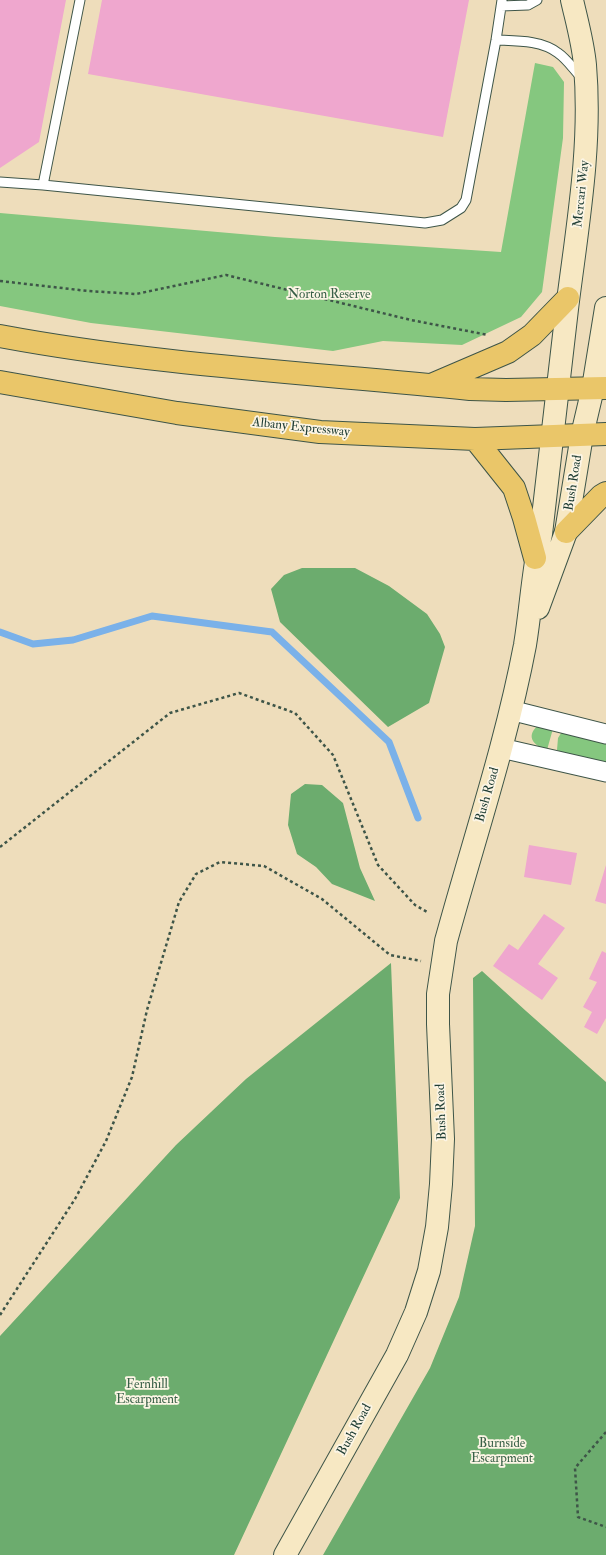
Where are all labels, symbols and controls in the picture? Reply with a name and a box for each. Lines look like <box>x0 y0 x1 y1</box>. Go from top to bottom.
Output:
street label: Mercari Way <box>571 160 593 228</box>
park label: Norton Reserve <box>288 287 370 303</box>
street label: Albany Expressway <box>251 415 351 441</box>
street label: Bush Road <box>562 454 586 512</box>
street label: Bush Road <box>473 766 503 824</box>
street label: Bush Road <box>433 1084 451 1140</box>
park label: Fernhill Escarpment <box>116 1377 178 1408</box>
street label: Bush Road <box>335 1402 375 1458</box>
park label: Burnside Escarpment <box>471 1436 533 1467</box>

